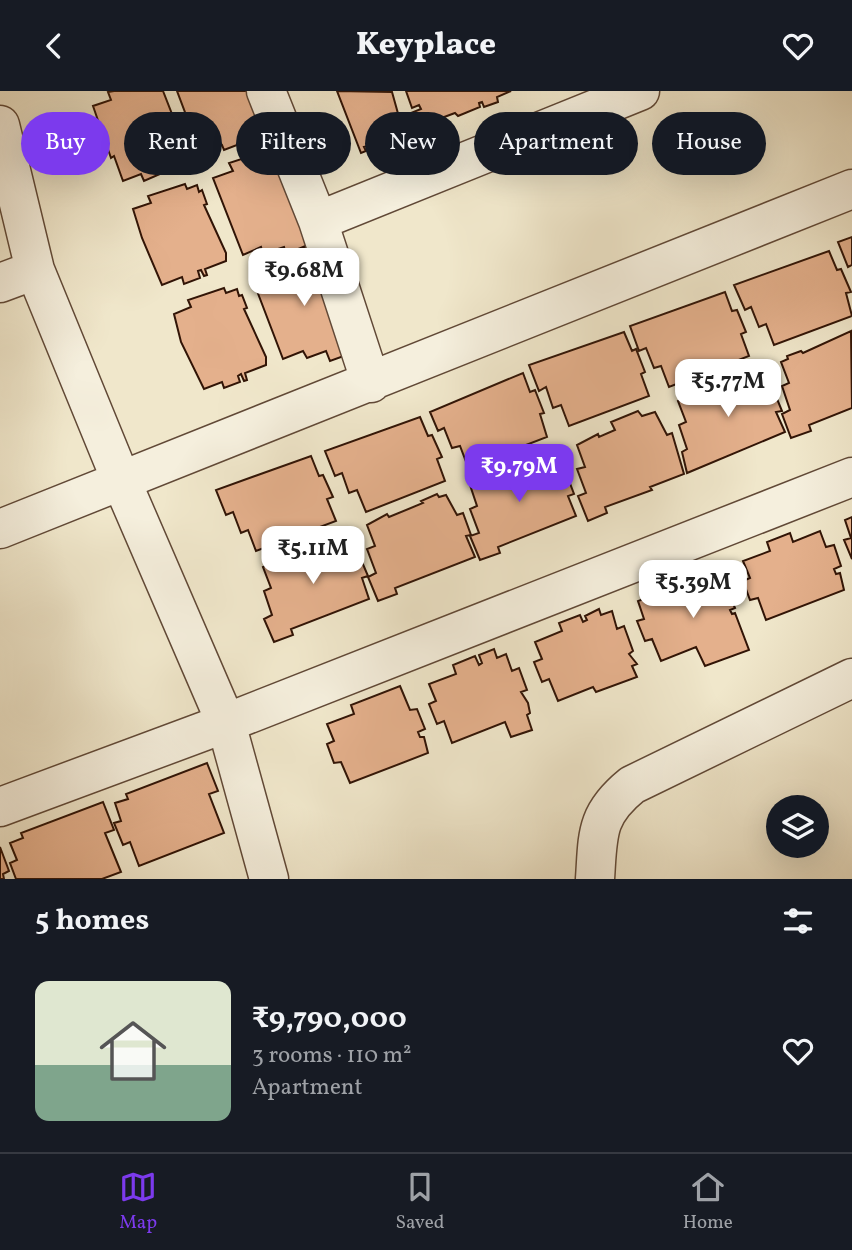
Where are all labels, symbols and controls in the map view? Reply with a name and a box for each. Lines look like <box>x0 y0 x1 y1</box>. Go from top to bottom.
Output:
text: Keyplace <box>356 24 496 68</box>
icon: back <box>35 27 73 65</box>
icon: heart <box>779 27 817 65</box>
chip: Buy <box>21 112 110 175</box>
chip: Rent <box>124 112 222 175</box>
chip: Filters <box>236 112 351 175</box>
chip: New <box>365 112 460 175</box>
chip: Apartment <box>474 112 638 175</box>
chip: House <box>652 112 766 175</box>
pin: ₹9.68M <box>247 249 361 308</box>
text: ₹9.68M <box>264 255 344 287</box>
pin: ₹5.77M <box>671 359 785 419</box>
text: ₹5.77M <box>691 366 765 398</box>
pin: ₹9.79M <box>462 445 576 504</box>
text: ₹9.79M <box>481 451 557 483</box>
pin: ₹5.11M <box>256 526 370 586</box>
text: ₹5.11M <box>277 533 349 565</box>
pin: ₹5.39M <box>636 561 750 620</box>
text: ₹5.39M <box>655 567 731 599</box>
map controls <box>766 795 829 858</box>
button: layers <box>766 795 829 858</box>
text: 5 homes <box>35 900 149 942</box>
icon: filters <box>779 902 817 940</box>
text: ₹9,790,000 <box>252 998 407 1040</box>
icon: home <box>91 1009 175 1093</box>
icon: heart <box>779 1032 817 1070</box>
text: 3 rooms · 110 m² <box>252 1040 412 1072</box>
text: Apartment <box>252 1072 363 1104</box>
tab: Map <box>119 1168 157 1236</box>
tab: Saved <box>395 1168 444 1236</box>
tab: Home <box>683 1168 733 1236</box>

